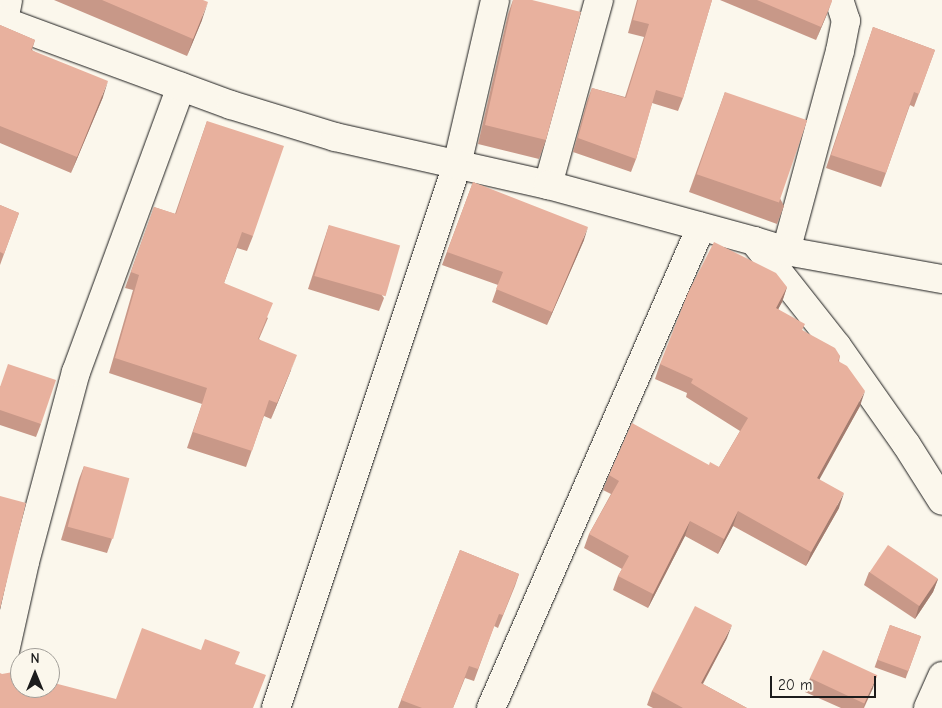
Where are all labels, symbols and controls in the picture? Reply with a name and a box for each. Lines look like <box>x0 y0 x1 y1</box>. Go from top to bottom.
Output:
north arrow <box>10 648 60 698</box>
text: N <box>30 650 40 667</box>
scale bar <box>772 666 878 698</box>
text: 20 m <box>778 676 812 694</box>

